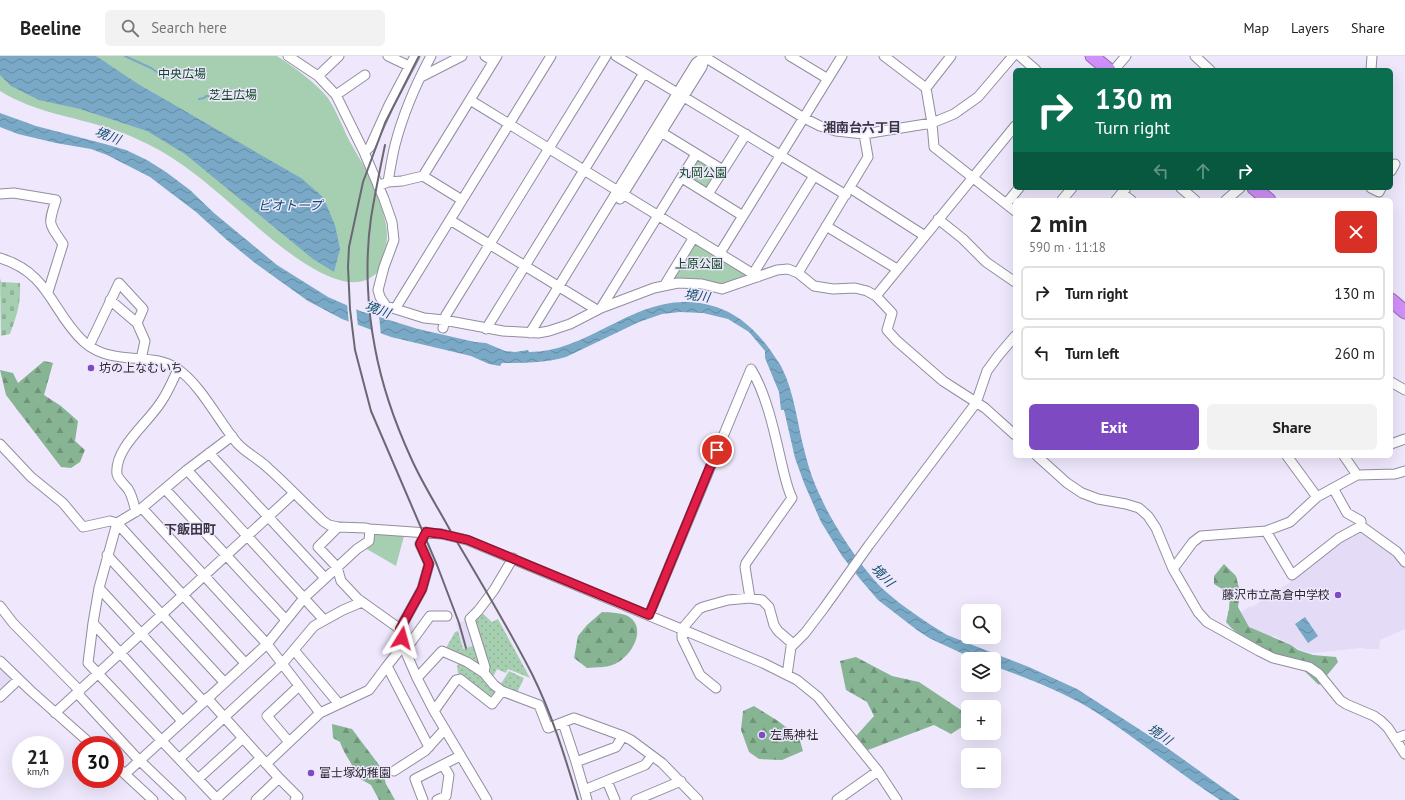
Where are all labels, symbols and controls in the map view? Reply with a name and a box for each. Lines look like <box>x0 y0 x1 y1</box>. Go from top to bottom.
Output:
search box <box>105 10 385 46</box>
text: Beeline <box>20 16 81 40</box>
icon: search <box>119 17 141 39</box>
text: Search here <box>151 18 227 37</box>
text: Map <box>1243 19 1269 37</box>
text: Layers <box>1291 19 1329 37</box>
text: Share <box>1351 19 1385 37</box>
park label: 中央広場 <box>158 66 206 81</box>
text: 130 m <box>1095 80 1172 117</box>
icon: right <box>1029 84 1081 136</box>
park label: 芝生広場 <box>209 87 257 102</box>
text: Turn right <box>1095 116 1170 139</box>
district label: 湘南台六丁目 <box>823 119 901 136</box>
water label: 境川 <box>93 123 125 149</box>
icon: left <box>1150 160 1172 182</box>
icon: ahead <box>1192 160 1214 182</box>
icon: right <box>1234 160 1256 182</box>
park label: 丸岡公園 <box>679 165 727 180</box>
water label: ビオトープ <box>258 197 325 214</box>
text: 2 min <box>1029 208 1088 239</box>
button: close <box>1335 211 1377 253</box>
text: 590 m · 11:18 <box>1029 239 1106 256</box>
park label: 上原公園 <box>675 256 723 271</box>
icon: right <box>1031 282 1053 304</box>
text: Turn right <box>1065 284 1128 303</box>
text: 130 m <box>1334 284 1375 303</box>
water label: 境川 <box>683 285 713 306</box>
water label: 境川 <box>363 297 395 323</box>
icon: left <box>1031 342 1053 364</box>
text: Turn left <box>1065 344 1119 363</box>
text: 260 m <box>1334 344 1375 363</box>
place label: 坊の上なむいち <box>99 360 183 375</box>
marker: 坊の上なむいち <box>86 363 96 373</box>
button: Exit <box>1029 404 1199 450</box>
button: Share <box>1207 404 1377 450</box>
pin <box>700 433 734 467</box>
icon: arrive <box>706 439 728 461</box>
district label: 下飯田町 <box>164 521 216 538</box>
water label: 境川 <box>867 560 899 592</box>
place label: 藤沢市立高倉中学校 <box>1222 587 1330 602</box>
marker: 藤沢市立高倉中学校 <box>1333 590 1343 600</box>
map controls <box>961 604 1001 788</box>
button: search <box>961 604 1001 644</box>
position arrow <box>381 617 423 659</box>
button: layers <box>961 652 1001 692</box>
button: + <box>961 700 1001 740</box>
water label: 境川 <box>1144 720 1177 750</box>
place label: 左馬神社 <box>770 727 818 742</box>
marker: 左馬神社 <box>757 730 767 740</box>
speed limit sign: 30 <box>72 736 124 788</box>
text: 21 <box>27 744 49 770</box>
button: − <box>961 748 1001 788</box>
text: km/h <box>27 765 49 778</box>
place label: 富士塚幼稚園 <box>319 765 391 780</box>
marker: 富士塚幼稚園 <box>306 768 316 778</box>

